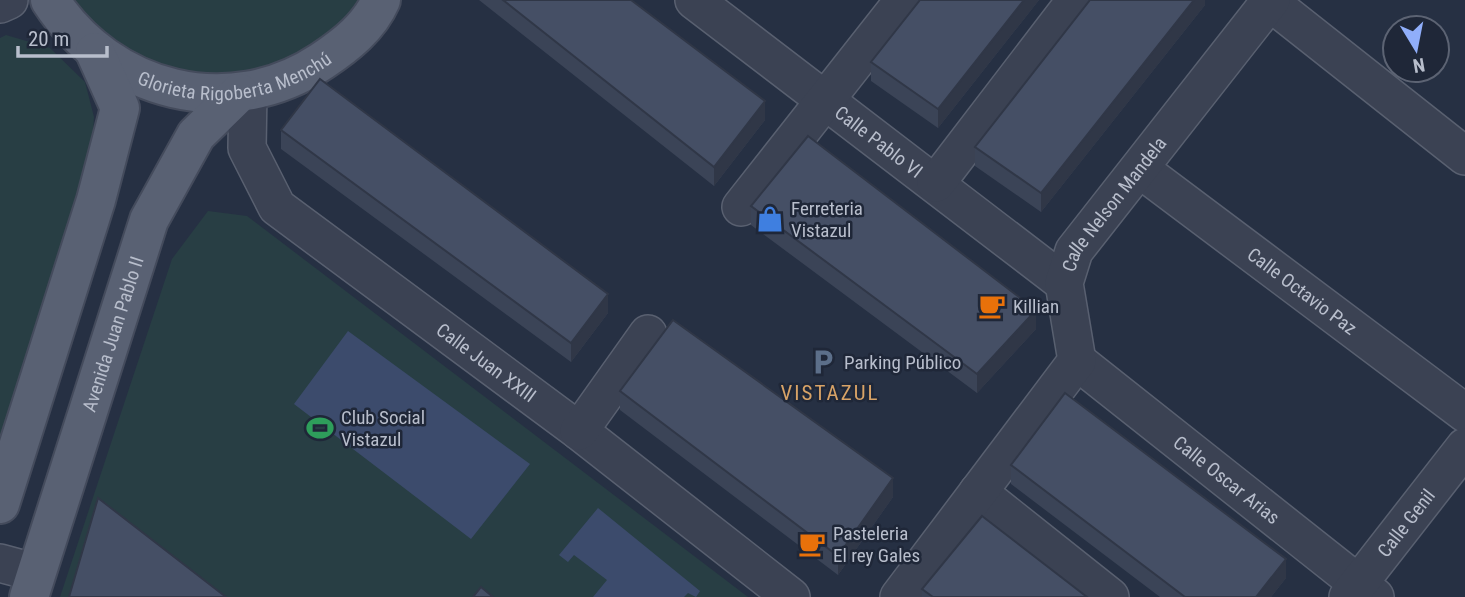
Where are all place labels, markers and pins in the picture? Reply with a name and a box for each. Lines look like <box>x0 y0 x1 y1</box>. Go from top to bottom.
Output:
place label: Ferreteria Vistazul <box>791 197 863 242</box>
shop icon: Ferreteria Vistazul <box>755 204 785 234</box>
cafe icon: Killian <box>977 291 1007 321</box>
place label: Killian <box>1013 295 1059 318</box>
parking icon: Parking Público <box>808 347 838 377</box>
place label: Parking Público <box>844 351 961 374</box>
place label: Club Social Vistazul <box>341 406 425 451</box>
sports icon: Club Social Vistazul <box>305 413 335 443</box>
place label: Pasteleria El rey Gales <box>833 522 920 567</box>
cafe icon: Pasteleria El rey Gales <box>797 529 827 559</box>

